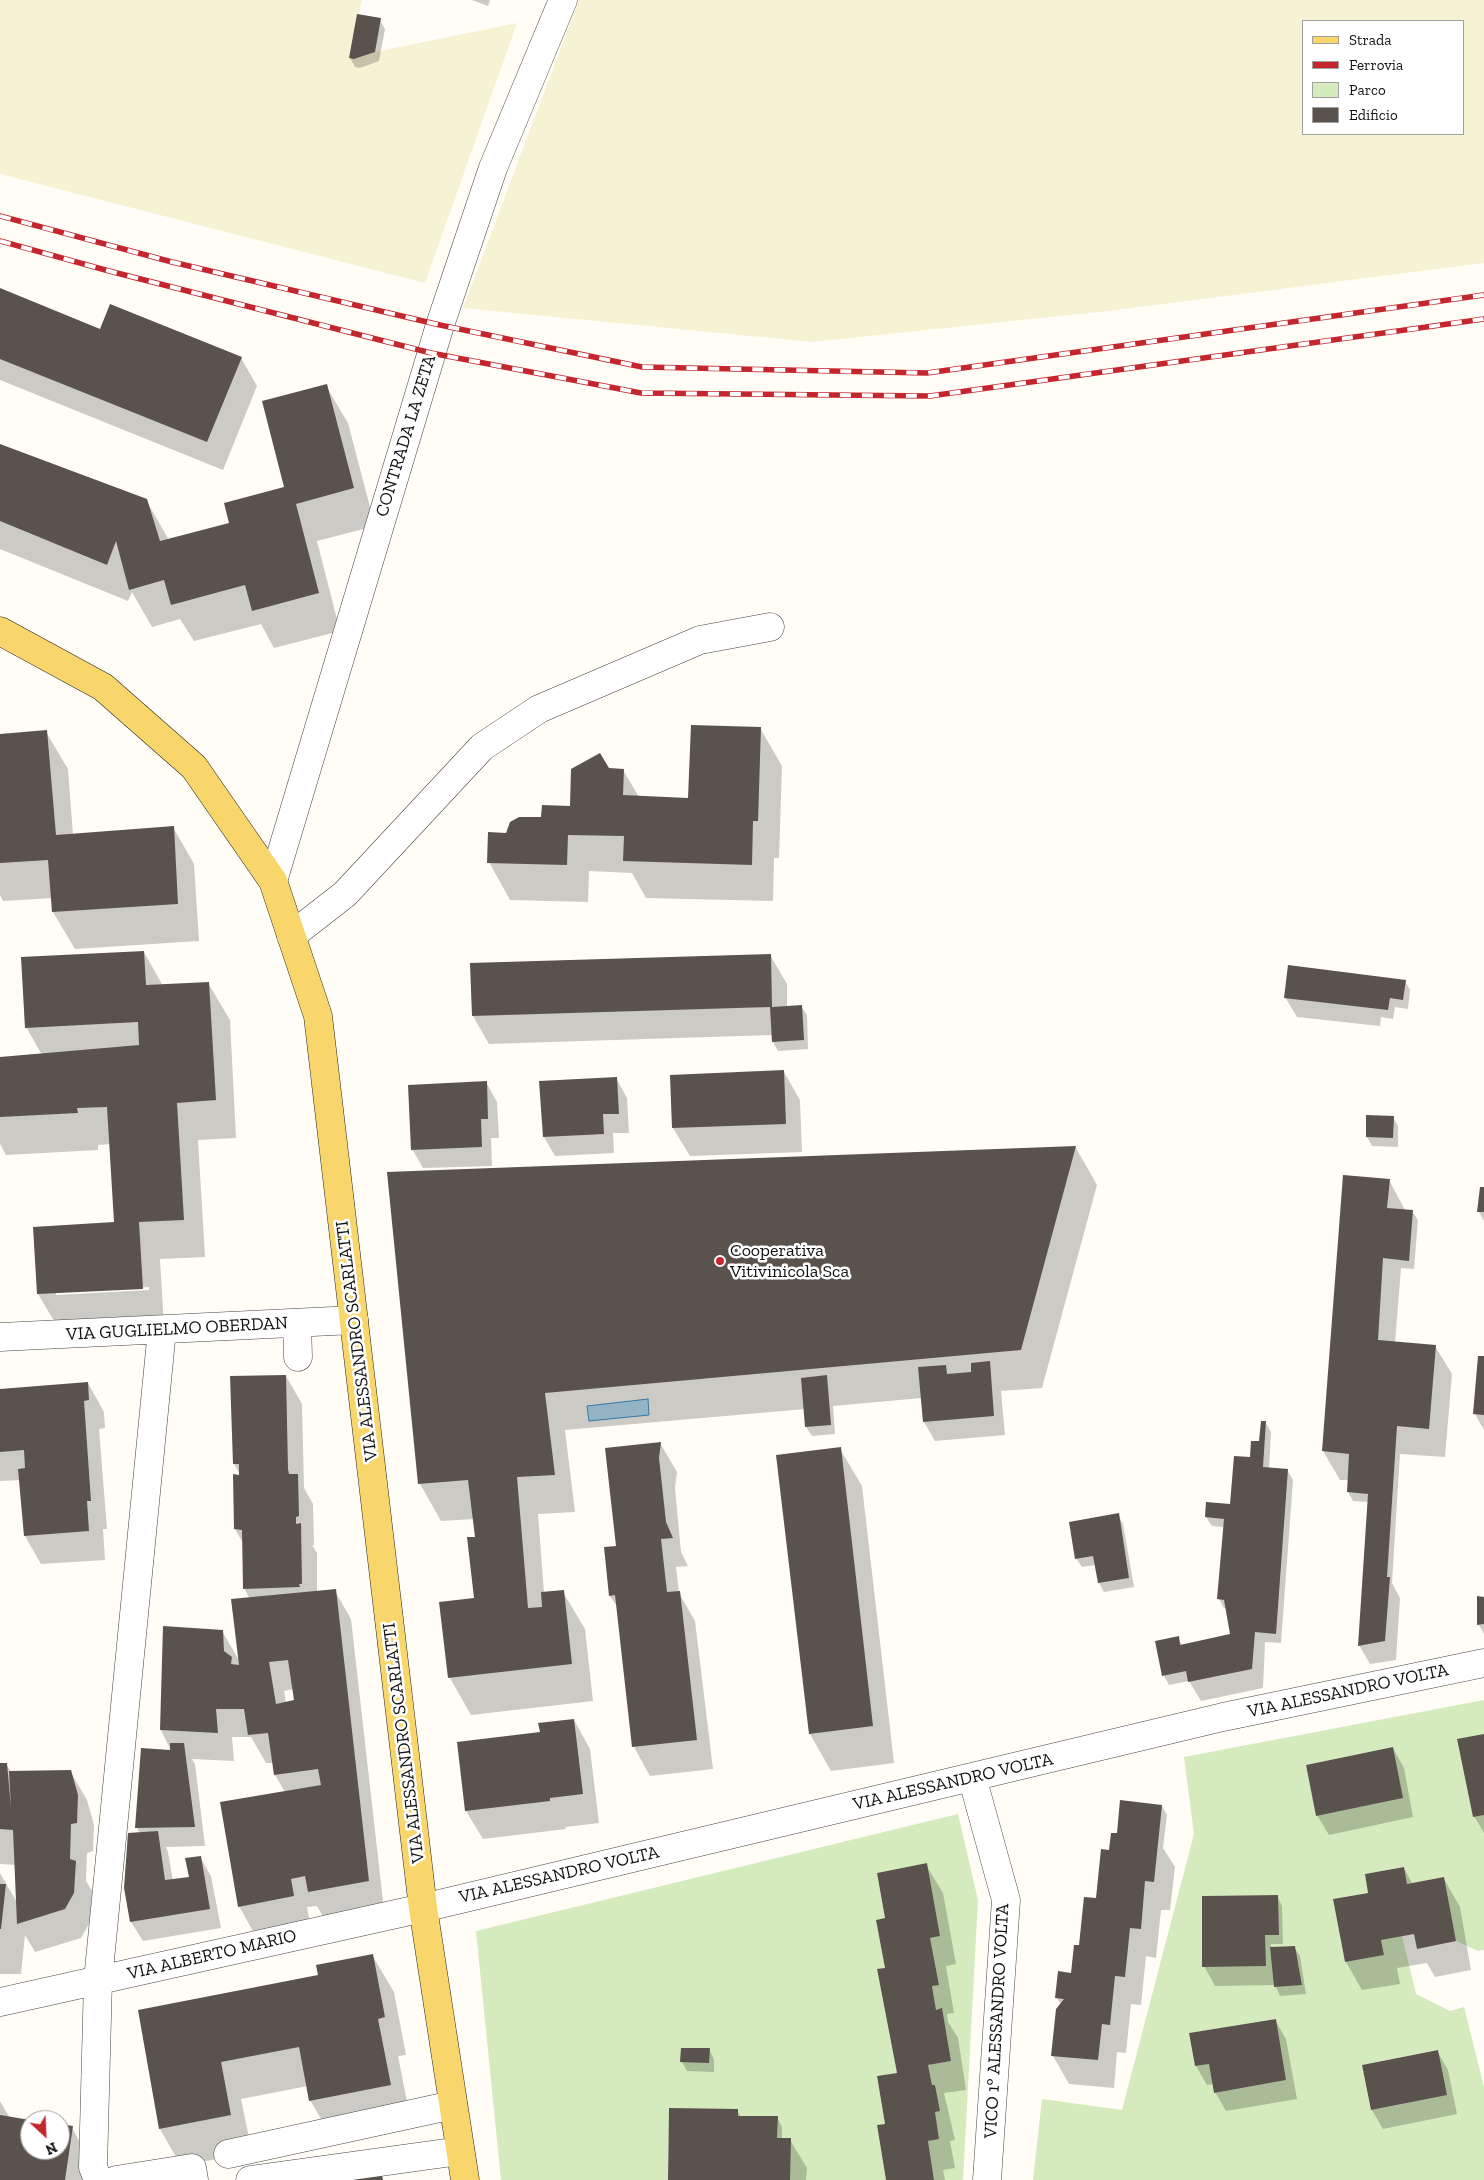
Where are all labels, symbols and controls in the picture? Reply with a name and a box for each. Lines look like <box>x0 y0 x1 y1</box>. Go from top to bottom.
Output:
legend <box>1302 20 1464 135</box>
text: Strada <box>1349 31 1392 49</box>
text: Ferrovia <box>1349 56 1403 74</box>
text: Parco <box>1349 81 1386 99</box>
text: Edificio <box>1349 106 1398 124</box>
street label: CONTRADA LA ZETA <box>371 353 441 519</box>
street label: VIA ALESSANDRO SCARLATTI <box>332 1219 382 1463</box>
place label: Cooperativa Vitivinicola Sca <box>730 1240 849 1282</box>
marker: Cooperativa Vitivinicola Sca <box>714 1255 726 1267</box>
street label: VIA GUGLIELMO OBERDAN <box>65 1312 289 1346</box>
street label: VIA ALESSANDRO SCARLATTI <box>379 1621 429 1865</box>
street label: VIA ALESSANDRO VOLTA <box>1246 1659 1450 1723</box>
street label: VIA ALESSANDRO VOLTA <box>851 1748 1055 1816</box>
street label: VIA ALESSANDRO VOLTA <box>457 1841 661 1909</box>
street label: VICO 1° ALESSANDRO VOLTA <box>980 1903 1014 2139</box>
street label: VIA ALBERTO MARIO <box>125 1925 299 1985</box>
north arrow <box>20 2110 70 2160</box>
text: N <box>43 2138 60 2158</box>

